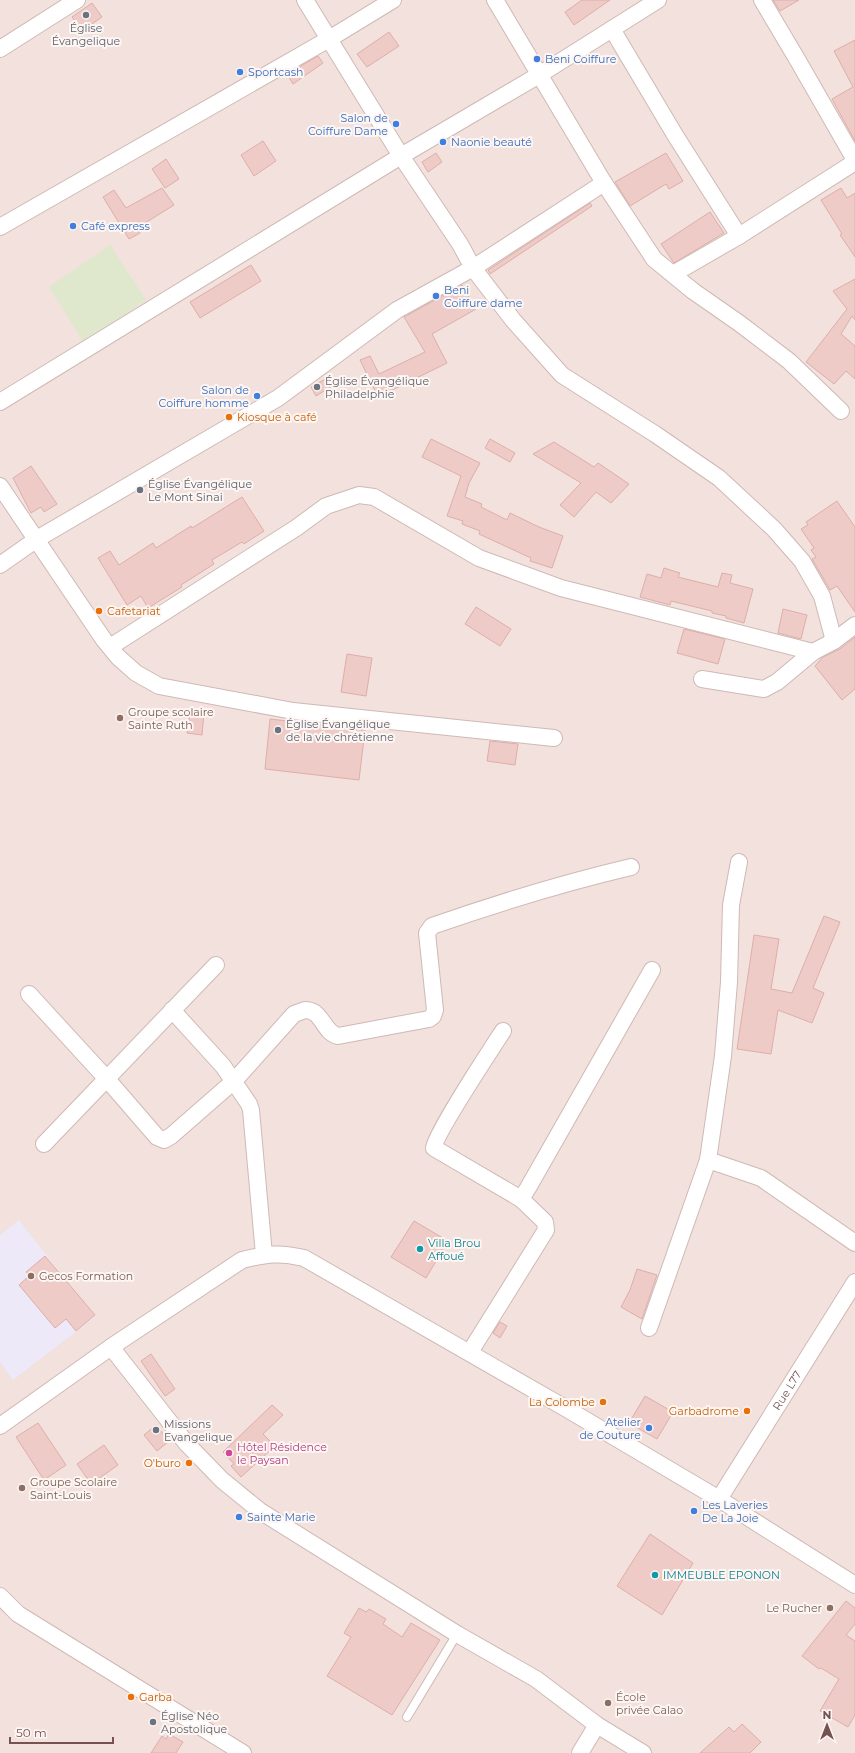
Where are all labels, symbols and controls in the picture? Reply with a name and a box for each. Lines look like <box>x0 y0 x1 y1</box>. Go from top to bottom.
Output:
marker: Église Évangelique <box>81 10 91 20</box>
place label: Église Évangelique <box>52 21 121 48</box>
place label: Beni Coiffure <box>545 52 617 66</box>
marker: Beni Coiffure <box>532 54 542 64</box>
place label: Sportcash <box>248 65 303 79</box>
marker: Sportcash <box>235 67 245 77</box>
place label: Salon de Coiffure Dame <box>308 111 388 138</box>
marker: Salon de Coiffure Dame <box>391 119 401 129</box>
place label: Naonie beauté <box>451 135 532 149</box>
marker: Naonie beauté <box>438 137 448 147</box>
place label: Café express <box>81 219 150 233</box>
marker: Café express <box>68 221 78 231</box>
place label: Beni Coiffure dame <box>444 283 523 310</box>
marker: Beni Coiffure dame <box>431 291 441 301</box>
place label: Église Évangélique Philadelphie <box>325 374 429 401</box>
marker: Église Évangélique Philadelphie <box>312 382 322 392</box>
place label: Salon de Coiffure homme <box>159 383 249 410</box>
marker: Salon de Coiffure homme <box>252 391 262 401</box>
place label: Kiosque à café <box>237 410 317 424</box>
marker: Kiosque à café <box>224 412 234 422</box>
place label: Église Évangélique Le Mont Sinai <box>148 477 252 504</box>
marker: Église Évangélique Le Mont Sinai <box>135 485 145 495</box>
place label: Cafetariat <box>107 604 161 618</box>
marker: Cafetariat <box>94 606 104 616</box>
place label: Groupe scolaire Sainte Ruth <box>128 705 214 732</box>
marker: Groupe scolaire Sainte Ruth <box>115 713 125 723</box>
place label: Église Évangélique de la vie chrétienne <box>286 717 394 744</box>
marker: Église Évangélique de la vie chrétienne <box>273 725 283 735</box>
place label: Villa Brou Affoué <box>428 1236 481 1263</box>
marker: Villa Brou Affoué <box>415 1244 425 1254</box>
place label: Gecos Formation <box>39 1269 133 1283</box>
marker: Gecos Formation <box>26 1271 36 1281</box>
street label: Rue L77 <box>769 1368 805 1413</box>
place label: La Colombe <box>529 1395 595 1409</box>
marker: La Colombe <box>598 1397 608 1407</box>
place label: Garbadrome <box>669 1404 739 1418</box>
marker: Garbadrome <box>742 1406 752 1416</box>
place label: Atelier de Couture <box>579 1415 641 1442</box>
place label: Missions Evangelique <box>164 1417 233 1444</box>
marker: Atelier de Couture <box>644 1423 654 1433</box>
marker: Missions Evangelique <box>151 1425 161 1435</box>
place label: Hôtel Résidence le Paysan <box>237 1440 327 1467</box>
marker: Hôtel Résidence le Paysan <box>224 1448 234 1458</box>
place label: O'buro <box>144 1456 181 1470</box>
marker: O'buro <box>184 1458 194 1468</box>
place label: Groupe Scolaire Saint-Louis <box>30 1475 117 1502</box>
marker: Groupe Scolaire Saint-Louis <box>17 1483 27 1493</box>
place label: Les Laveries De La Joie <box>702 1498 769 1525</box>
marker: Les Laveries De La Joie <box>689 1506 699 1516</box>
place label: Sainte Marie <box>247 1510 316 1524</box>
marker: Sainte Marie <box>234 1512 244 1522</box>
place label: IMMEUBLE EPONON <box>663 1568 780 1582</box>
marker: IMMEUBLE EPONON <box>650 1570 660 1580</box>
place label: Le Rucher <box>766 1601 822 1615</box>
marker: Le Rucher <box>825 1603 835 1613</box>
place label: Garba <box>139 1690 172 1704</box>
place label: École privée Calao <box>616 1690 683 1717</box>
marker: Garba <box>126 1692 136 1702</box>
marker: École privée Calao <box>603 1698 613 1708</box>
north arrow <box>807 1705 847 1745</box>
text: N <box>823 1708 831 1722</box>
place label: Église Néo Apostolique <box>161 1709 228 1736</box>
marker: Église Néo Apostolique <box>148 1717 158 1727</box>
scale bar <box>10 1719 113 1745</box>
text: 50 m <box>16 1725 47 1740</box>

